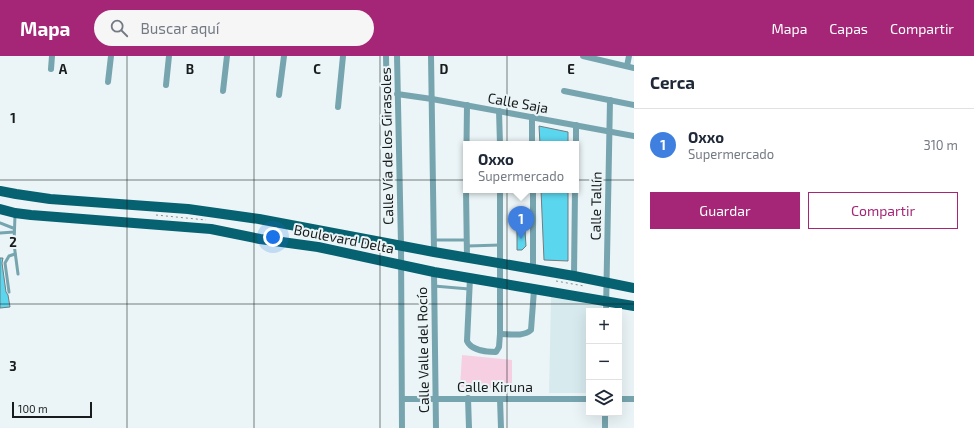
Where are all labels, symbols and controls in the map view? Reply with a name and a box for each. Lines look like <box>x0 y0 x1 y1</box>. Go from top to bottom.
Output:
search box <box>94 10 374 46</box>
text: Mapa <box>20 17 70 40</box>
icon: search <box>108 17 130 39</box>
text: Buscar aquí <box>140 19 220 37</box>
text: Mapa <box>772 20 807 37</box>
text: Capas <box>829 20 868 37</box>
text: Compartir <box>890 20 954 37</box>
text: A <box>59 61 68 77</box>
text: B <box>186 61 194 77</box>
text: C <box>313 61 321 77</box>
text: D <box>440 61 449 77</box>
text: E <box>567 61 575 77</box>
street label: Calle Vía de los Girasoles <box>377 67 396 225</box>
text: Cerca <box>650 72 695 92</box>
street label: Calle Saja <box>486 89 550 116</box>
text: 1 <box>10 110 16 126</box>
text: Oxxo <box>688 128 724 146</box>
text: 1 <box>660 137 666 153</box>
text: 310 m <box>923 137 958 153</box>
popup <box>463 141 579 193</box>
text: Supermercado <box>688 146 774 162</box>
text: Oxxo <box>478 150 514 168</box>
text: Supermercado <box>478 168 564 184</box>
street label: Calle Tallín <box>586 171 605 241</box>
button: Guardar <box>650 192 800 229</box>
button: Compartir <box>808 192 958 229</box>
pin: 1 <box>508 206 534 239</box>
street label: Boulevard Delta <box>293 220 396 257</box>
your location <box>263 227 283 247</box>
text: 2 <box>9 234 17 250</box>
street label: Calle Valle del Rocío <box>413 287 432 413</box>
map controls <box>586 308 622 416</box>
button: + <box>586 308 622 344</box>
button: − <box>586 344 622 380</box>
text: 3 <box>9 358 17 374</box>
street label: Calle Kiruna <box>457 378 533 395</box>
button: layers <box>586 380 622 416</box>
scale bar <box>12 400 92 419</box>
text: 100 m <box>18 402 48 415</box>

